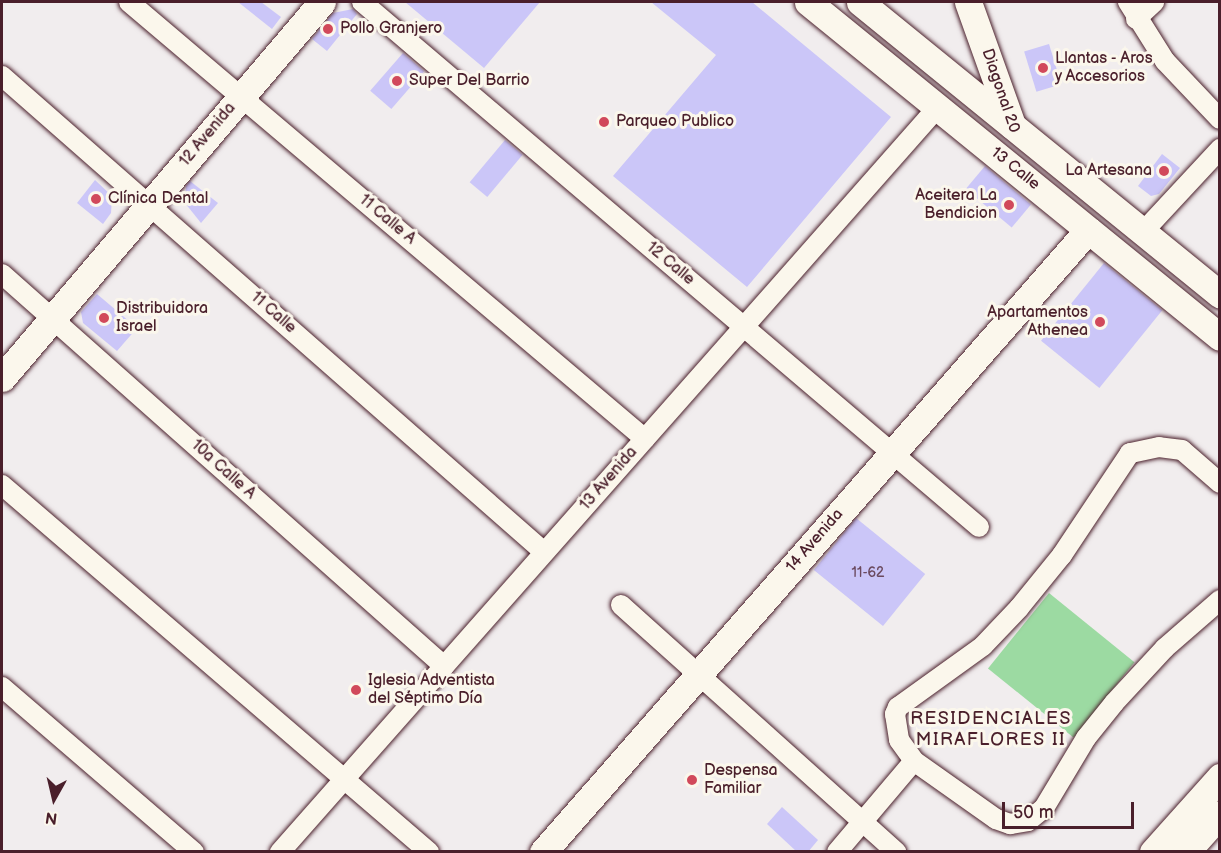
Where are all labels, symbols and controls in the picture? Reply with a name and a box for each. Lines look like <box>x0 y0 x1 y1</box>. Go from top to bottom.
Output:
place label: Pollo Granjero <box>340 19 442 39</box>
marker: Pollo Granjero <box>321 22 335 36</box>
street label: Diagonal 20 <box>977 46 1023 136</box>
place label: Llantas - Aros y Accesorios <box>1055 49 1154 87</box>
marker: Llantas - Aros y Accesorios <box>1036 61 1050 75</box>
place label: Super Del Barrio <box>409 71 530 91</box>
marker: Super Del Barrio <box>390 74 404 88</box>
street label: 12 Avenida <box>176 99 240 171</box>
place label: Parqueo Publico <box>616 112 734 132</box>
marker: Parqueo Publico <box>597 115 611 129</box>
street label: 13 Calle <box>987 144 1043 194</box>
place label: La Artesana <box>1065 161 1152 181</box>
marker: La Artesana <box>1157 164 1171 178</box>
place label: Aceitera La Bendicion <box>915 186 997 224</box>
place label: Clínica Dental <box>108 189 208 209</box>
street label: 11 Calle A <box>355 191 419 249</box>
marker: Clínica Dental <box>89 192 103 206</box>
marker: Aceitera La Bendicion <box>1002 198 1016 212</box>
street label: 12 Calle <box>642 238 698 290</box>
street label: 11 Calle <box>246 288 300 338</box>
place label: Distribuidora Israel <box>116 299 208 337</box>
place label: Apartamentos Athenea <box>987 303 1088 341</box>
marker: Distribuidora Israel <box>97 311 111 325</box>
marker: Apartamentos Athenea <box>1093 315 1107 329</box>
street label: 10a Calle A <box>187 436 259 504</box>
street label: 13 Avenida <box>576 443 642 515</box>
street label: 14 Avenida <box>782 505 848 577</box>
house number: 11-62 <box>852 565 884 581</box>
place label: Iglesia Adventista del Séptimo Día <box>368 671 495 709</box>
marker: Iglesia Adventista del Séptimo Día <box>349 683 363 697</box>
district label: RESIDENCIALES MIRAFLORES II <box>910 709 1072 752</box>
place label: Despensa Familiar <box>704 761 778 799</box>
north arrow <box>24 769 84 829</box>
marker: Despensa Familiar <box>685 773 699 787</box>
scale bar <box>1005 790 1137 828</box>
text: 50 m <box>1013 802 1054 823</box>
text: N <box>44 807 59 828</box>

